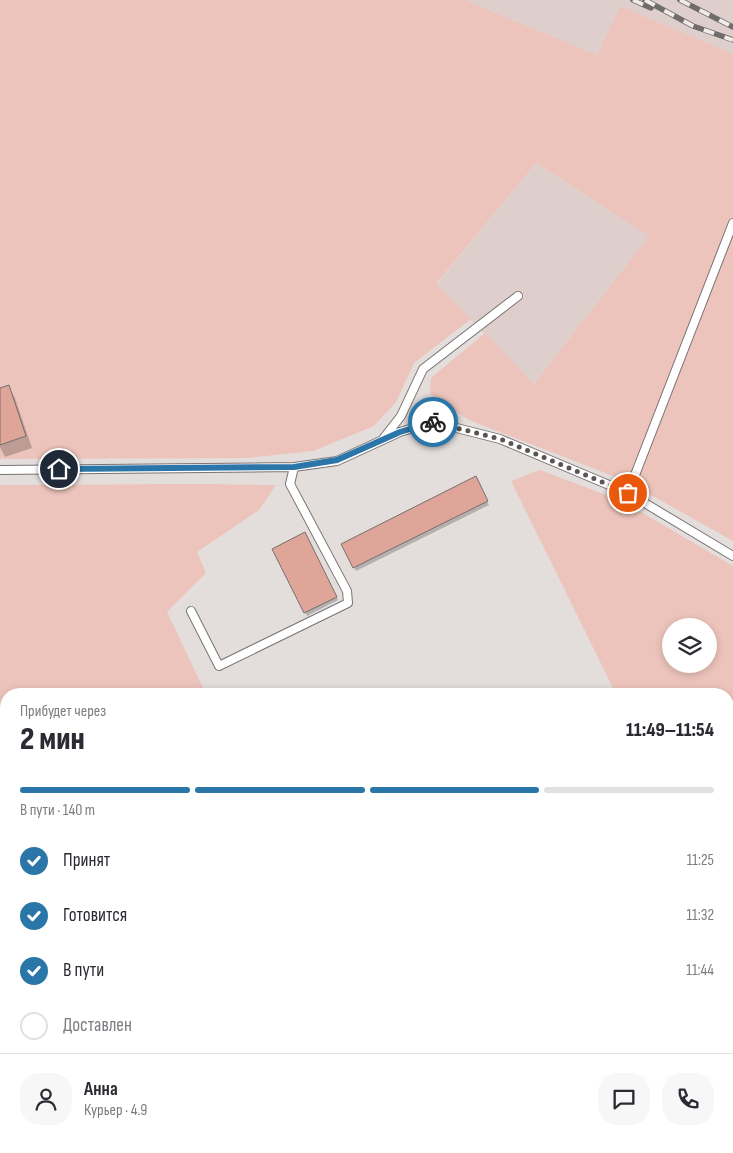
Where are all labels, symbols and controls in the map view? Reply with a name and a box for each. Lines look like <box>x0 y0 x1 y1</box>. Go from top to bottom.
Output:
courier <box>408 397 458 447</box>
icon: bike <box>419 408 447 436</box>
pin <box>38 448 80 490</box>
icon: home <box>45 455 73 483</box>
pin <box>607 472 649 514</box>
icon: bag <box>614 479 642 507</box>
map controls <box>662 618 717 673</box>
button: layers <box>662 618 717 673</box>
text: Прибудет через <box>20 702 106 721</box>
text: 11:49–11:54 <box>626 719 714 742</box>
text: 2 мин <box>20 720 85 759</box>
text: В пути · 140 m <box>20 801 95 820</box>
icon: check <box>20 847 48 875</box>
text: Принят <box>63 849 110 872</box>
text: 11:25 <box>687 851 714 870</box>
icon: check <box>20 902 48 930</box>
text: Готовится <box>63 904 127 927</box>
text: 11:32 <box>686 906 714 925</box>
icon: check <box>20 957 48 985</box>
text: В пути <box>63 959 104 982</box>
text: 11:44 <box>686 961 714 980</box>
text: Доставлен <box>63 1014 132 1037</box>
button: person <box>20 1073 72 1125</box>
button: chat <box>598 1073 650 1125</box>
button: phone <box>662 1073 714 1125</box>
text: Анна <box>84 1078 118 1101</box>
text: Курьер · 4.9 <box>84 1101 147 1120</box>

